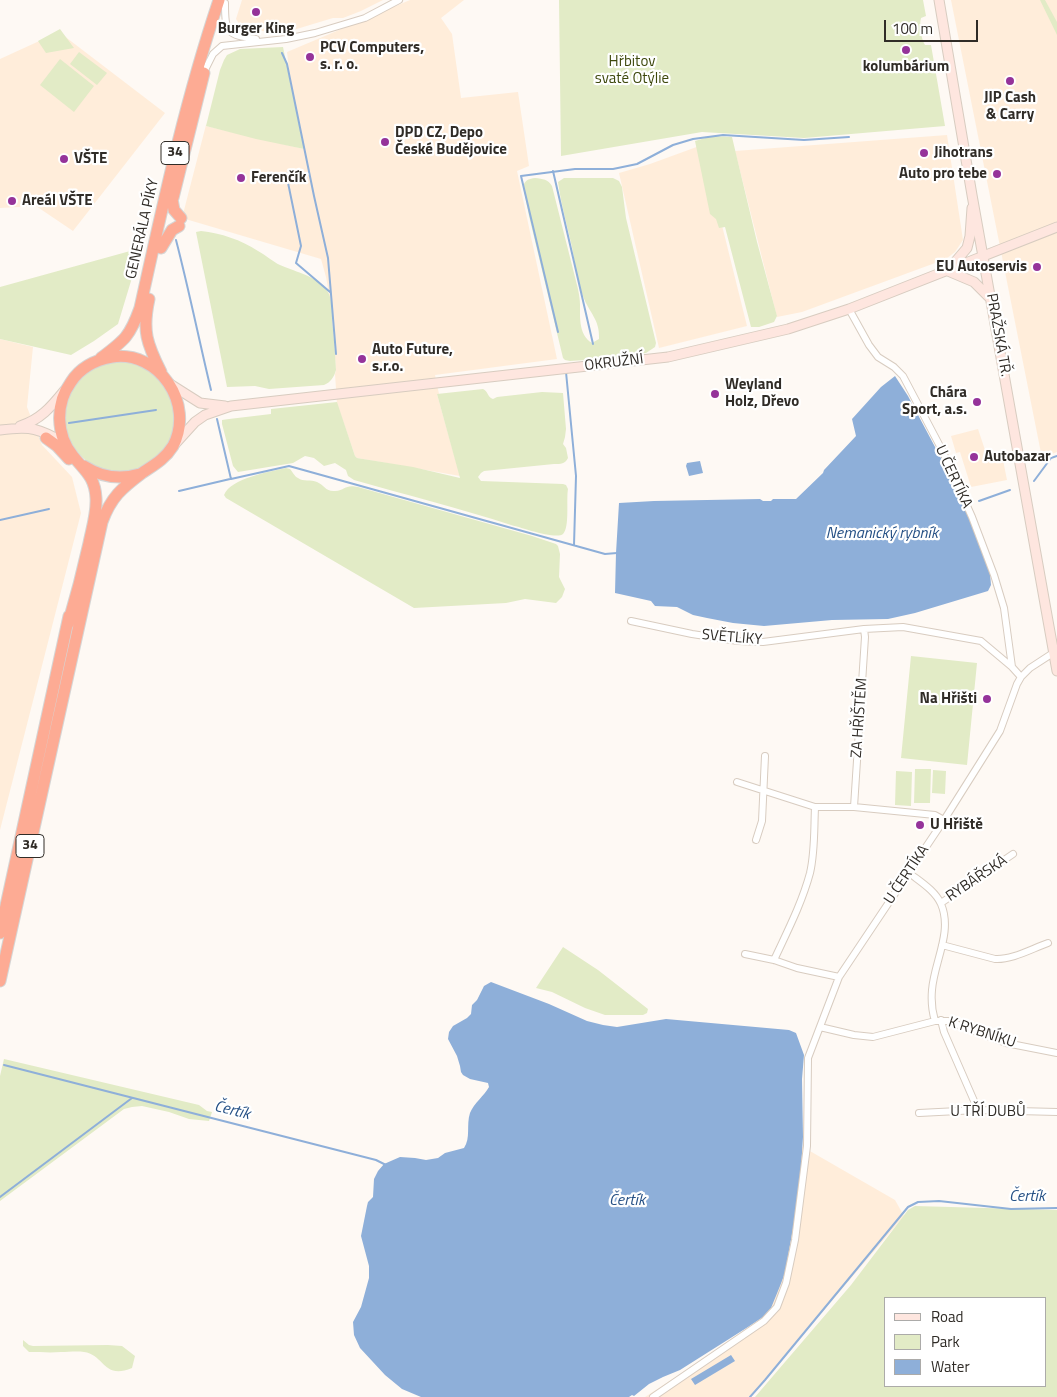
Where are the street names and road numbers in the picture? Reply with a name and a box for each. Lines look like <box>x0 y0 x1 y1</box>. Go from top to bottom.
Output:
road number: 34 <box>161 142 189 164</box>
street label: GENERÁLA PÍKY <box>123 177 163 281</box>
street label: PRAŽSKÁ TŘ. <box>982 292 1014 378</box>
street label: OKRUŽNÍ <box>584 350 644 376</box>
street label: U ČERTÍKA <box>931 443 975 511</box>
street label: SVĚTLÍKY <box>701 626 763 650</box>
street label: ZA HŘIŠTĚM <box>848 677 872 759</box>
road number: 34 <box>16 834 44 858</box>
street label: U ČERTÍKA <box>881 842 933 908</box>
street label: RYBÁŘSKÁ <box>943 852 1011 906</box>
street label: K RYBNÍKU <box>946 1014 1018 1052</box>
street label: U TŘÍ DUBŮ <box>950 1103 1026 1121</box>

